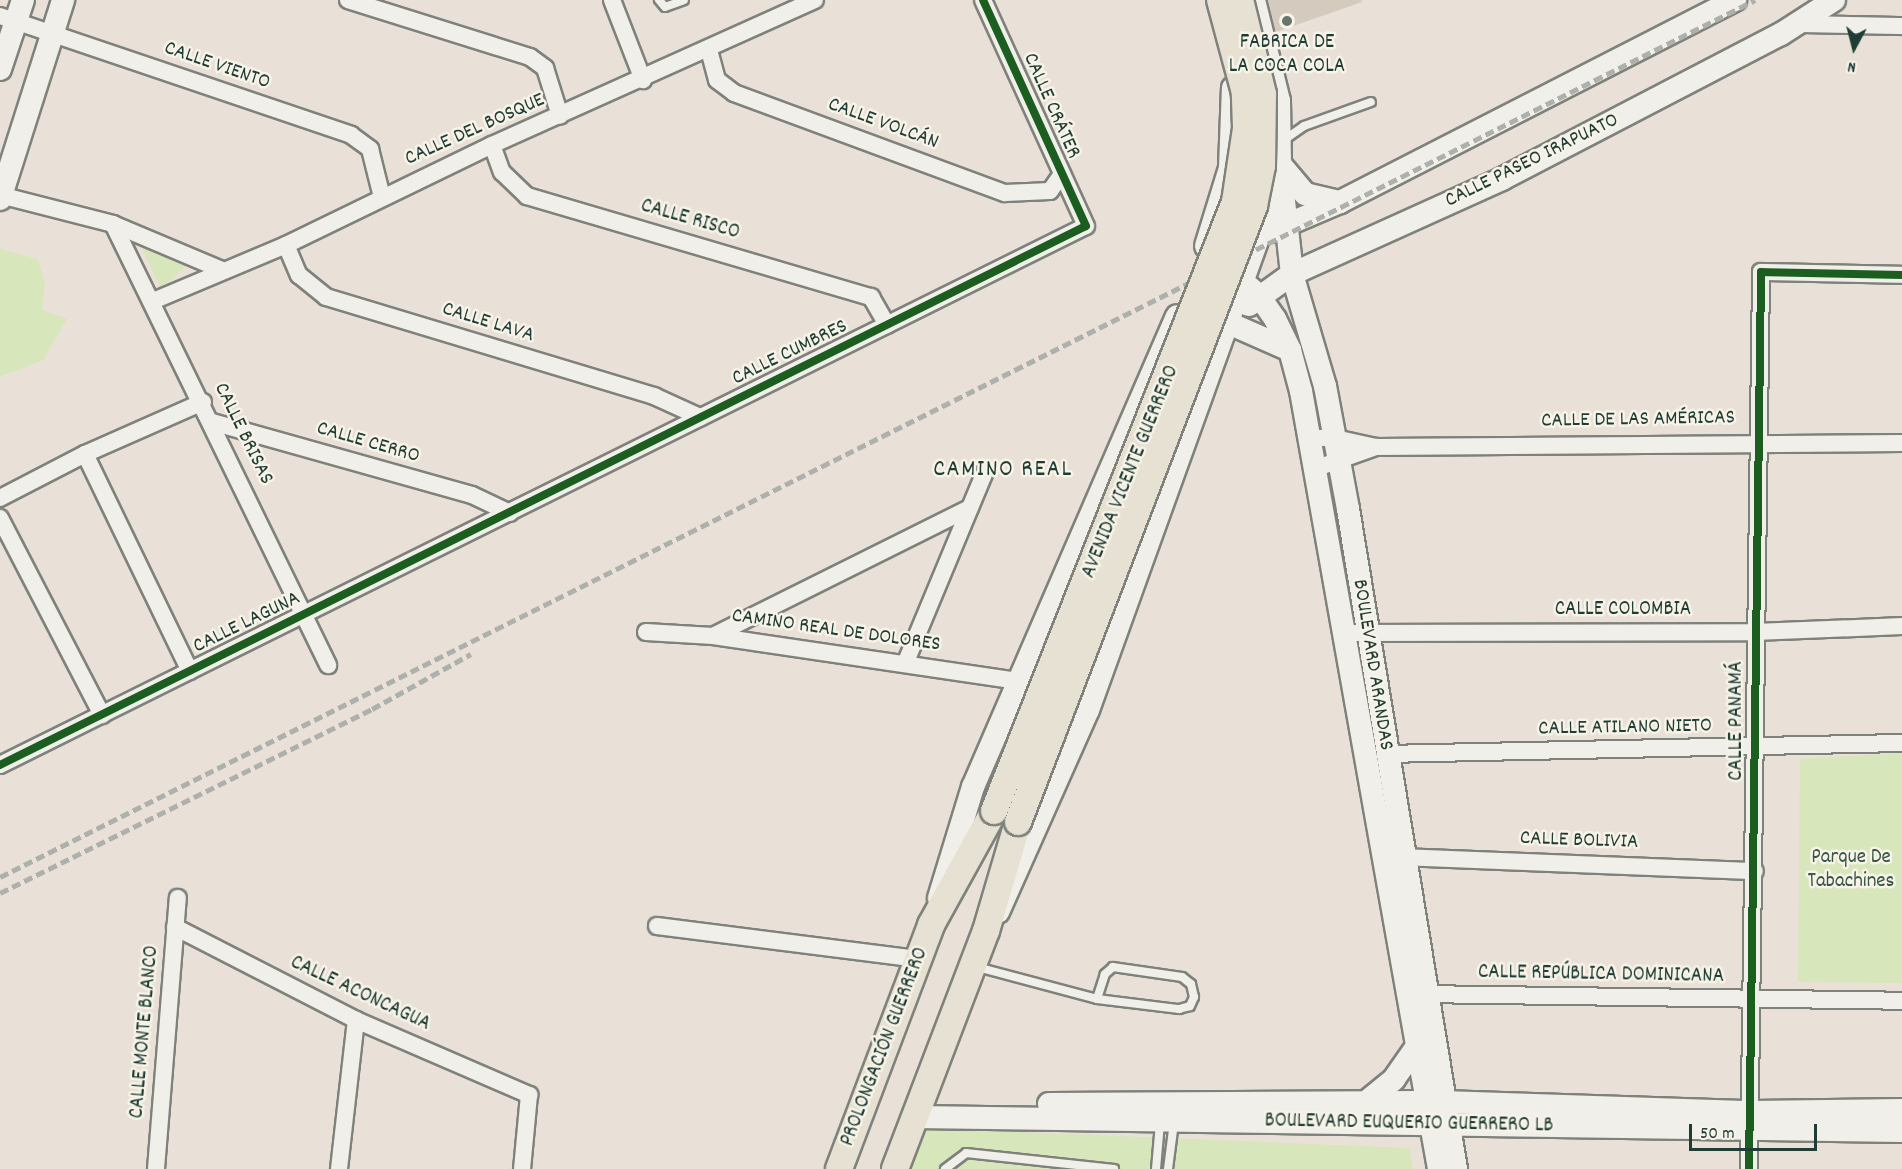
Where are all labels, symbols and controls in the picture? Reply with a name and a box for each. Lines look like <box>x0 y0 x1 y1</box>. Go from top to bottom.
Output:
marker: FABRICA DE LA COCA COLA <box>1280 14 1294 28</box>
north arrow <box>1824 18 1884 78</box>
place label: FABRICA DE LA COCA COLA <box>1229 30 1345 80</box>
street label: CALLE VIENTO <box>161 36 273 96</box>
street label: CALLE CRÁTER <box>1017 49 1085 163</box>
text: N <box>1846 54 1857 78</box>
street label: CALLE DEL BOSQUE <box>401 88 549 172</box>
street label: CALLE VOLCÁN <box>824 92 942 156</box>
street label: CALLE PASEO IRAPUATO <box>1441 108 1623 214</box>
street label: CALLE RISCO <box>638 194 742 246</box>
street label: CALLE LAVA <box>439 297 537 349</box>
street label: CALLE CUMBRES <box>728 314 852 392</box>
street label: AVENIDA VICENTE GUERRERO <box>1077 362 1185 582</box>
street label: CALLE BRISAS <box>208 379 278 489</box>
street label: CALLE DE LAS AMÉRICAS <box>1541 406 1735 434</box>
street label: CALLE CERRO <box>314 416 422 470</box>
district label: CAMINO REAL <box>933 457 1073 485</box>
street label: BOULEVARD ARANDAS <box>1346 578 1398 752</box>
street label: CALLE LAGUNA <box>189 586 305 660</box>
street label: CALLE COLOMBIA <box>1555 597 1691 623</box>
street label: CAMINO REAL DE DOLORES <box>730 604 942 658</box>
street label: CALLE PANAMÁ <box>1724 661 1750 781</box>
street label: CALLE ATILANO NIETO <box>1538 714 1712 742</box>
street label: CALLE BOLIVIA <box>1519 826 1639 856</box>
park label: Parque De Tabachines <box>1808 845 1894 895</box>
street label: CALLE MONTE BLANCO <box>125 944 165 1120</box>
street label: PROLONGACIÓN GUERRERO <box>835 944 935 1150</box>
street label: CALLE ACONCAGUA <box>286 951 434 1037</box>
street label: CALLE REPÚBLICA DOMINICANA <box>1478 960 1724 990</box>
street label: BOULEVARD EUQUERIO GUERRERO LB <box>1264 1109 1554 1139</box>
scale bar <box>1692 1112 1820 1150</box>
text: 50 m <box>1700 1122 1735 1147</box>

